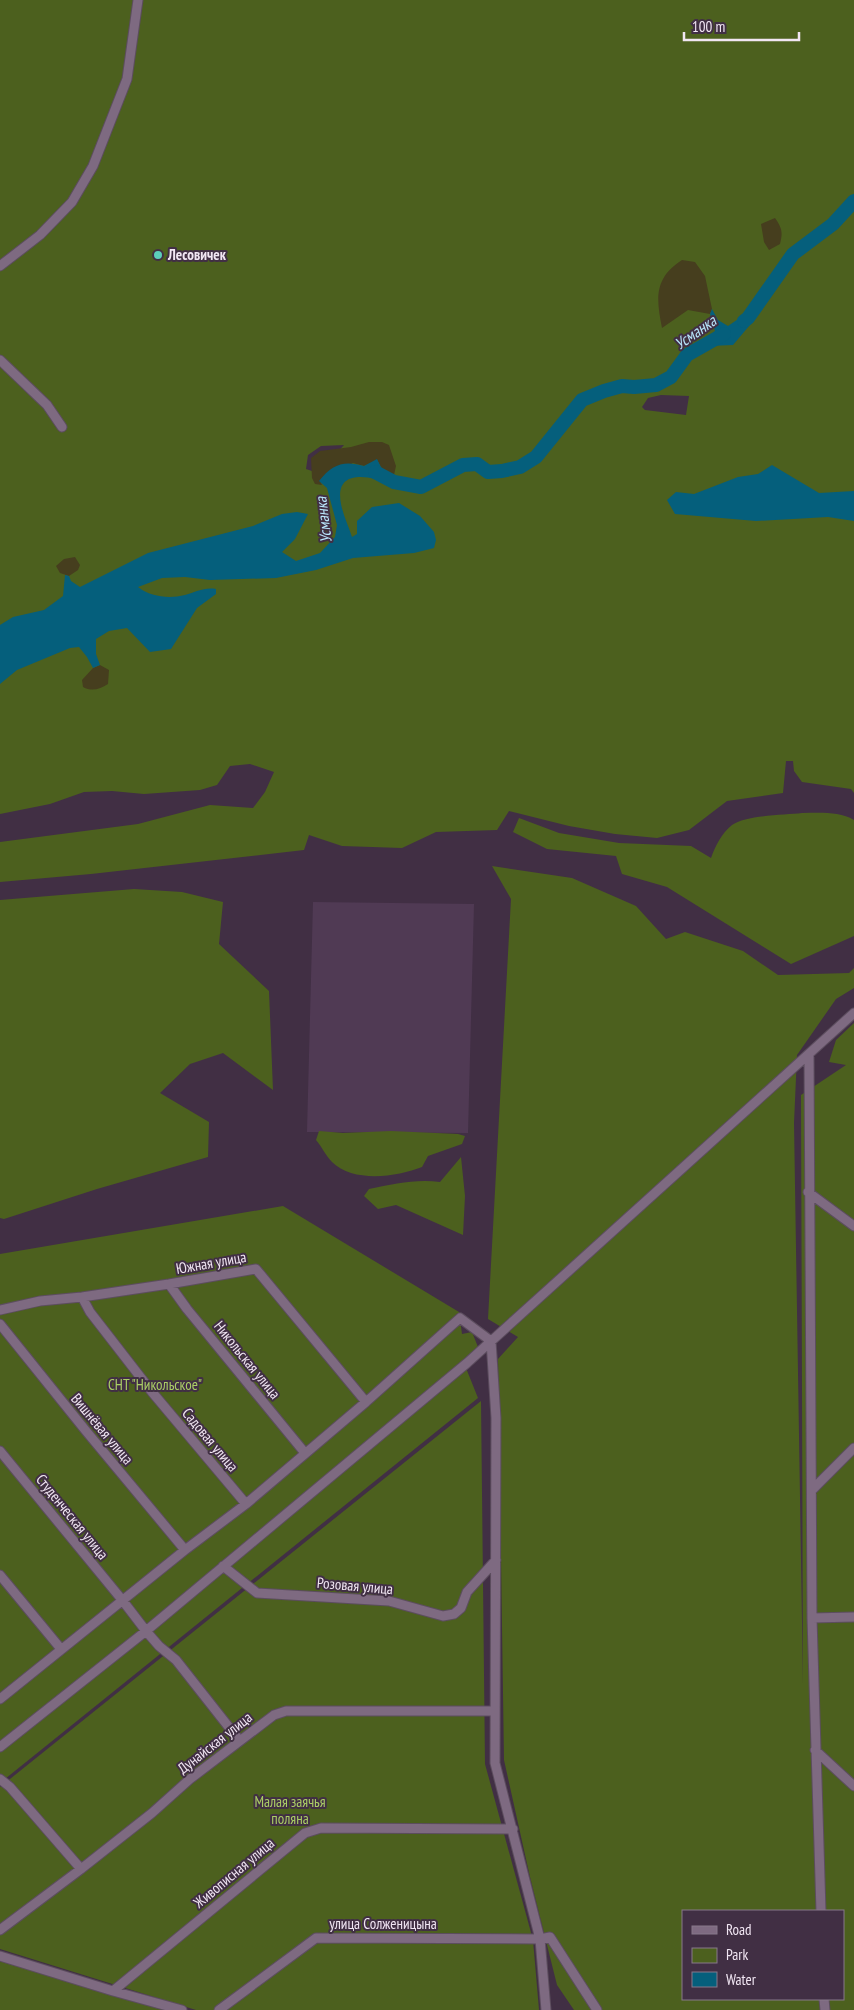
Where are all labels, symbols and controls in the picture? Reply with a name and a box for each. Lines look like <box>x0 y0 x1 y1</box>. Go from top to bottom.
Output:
scale bar <box>684 10 799 42</box>
text: 100 m <box>692 17 725 36</box>
place label: Лесовичек <box>167 245 227 264</box>
marker: Лесовичек <box>152 249 164 261</box>
water label: Усманка <box>670 310 721 353</box>
water label: Усманка <box>310 494 336 544</box>
street label: Южная улица <box>174 1247 248 1278</box>
street label: Никольская улица <box>210 1317 285 1403</box>
park label: СНТ "Никольское" <box>108 1375 202 1394</box>
street label: Вишнёвая улица <box>67 1389 138 1468</box>
street label: Садовая улица <box>178 1404 243 1476</box>
street label: Студенческая улица <box>32 1470 113 1563</box>
street label: Розовая улица <box>316 1573 394 1598</box>
street label: Дунайская улица <box>174 1708 256 1778</box>
park label: Малая заячья поляна <box>254 1792 326 1828</box>
street label: Живописная улица <box>189 1833 278 1913</box>
legend <box>682 1910 844 2000</box>
street label: улица Солженицына <box>329 1914 437 1933</box>
text: Road <box>726 1920 752 1939</box>
text: Park <box>726 1945 748 1964</box>
text: Water <box>726 1970 757 1989</box>

